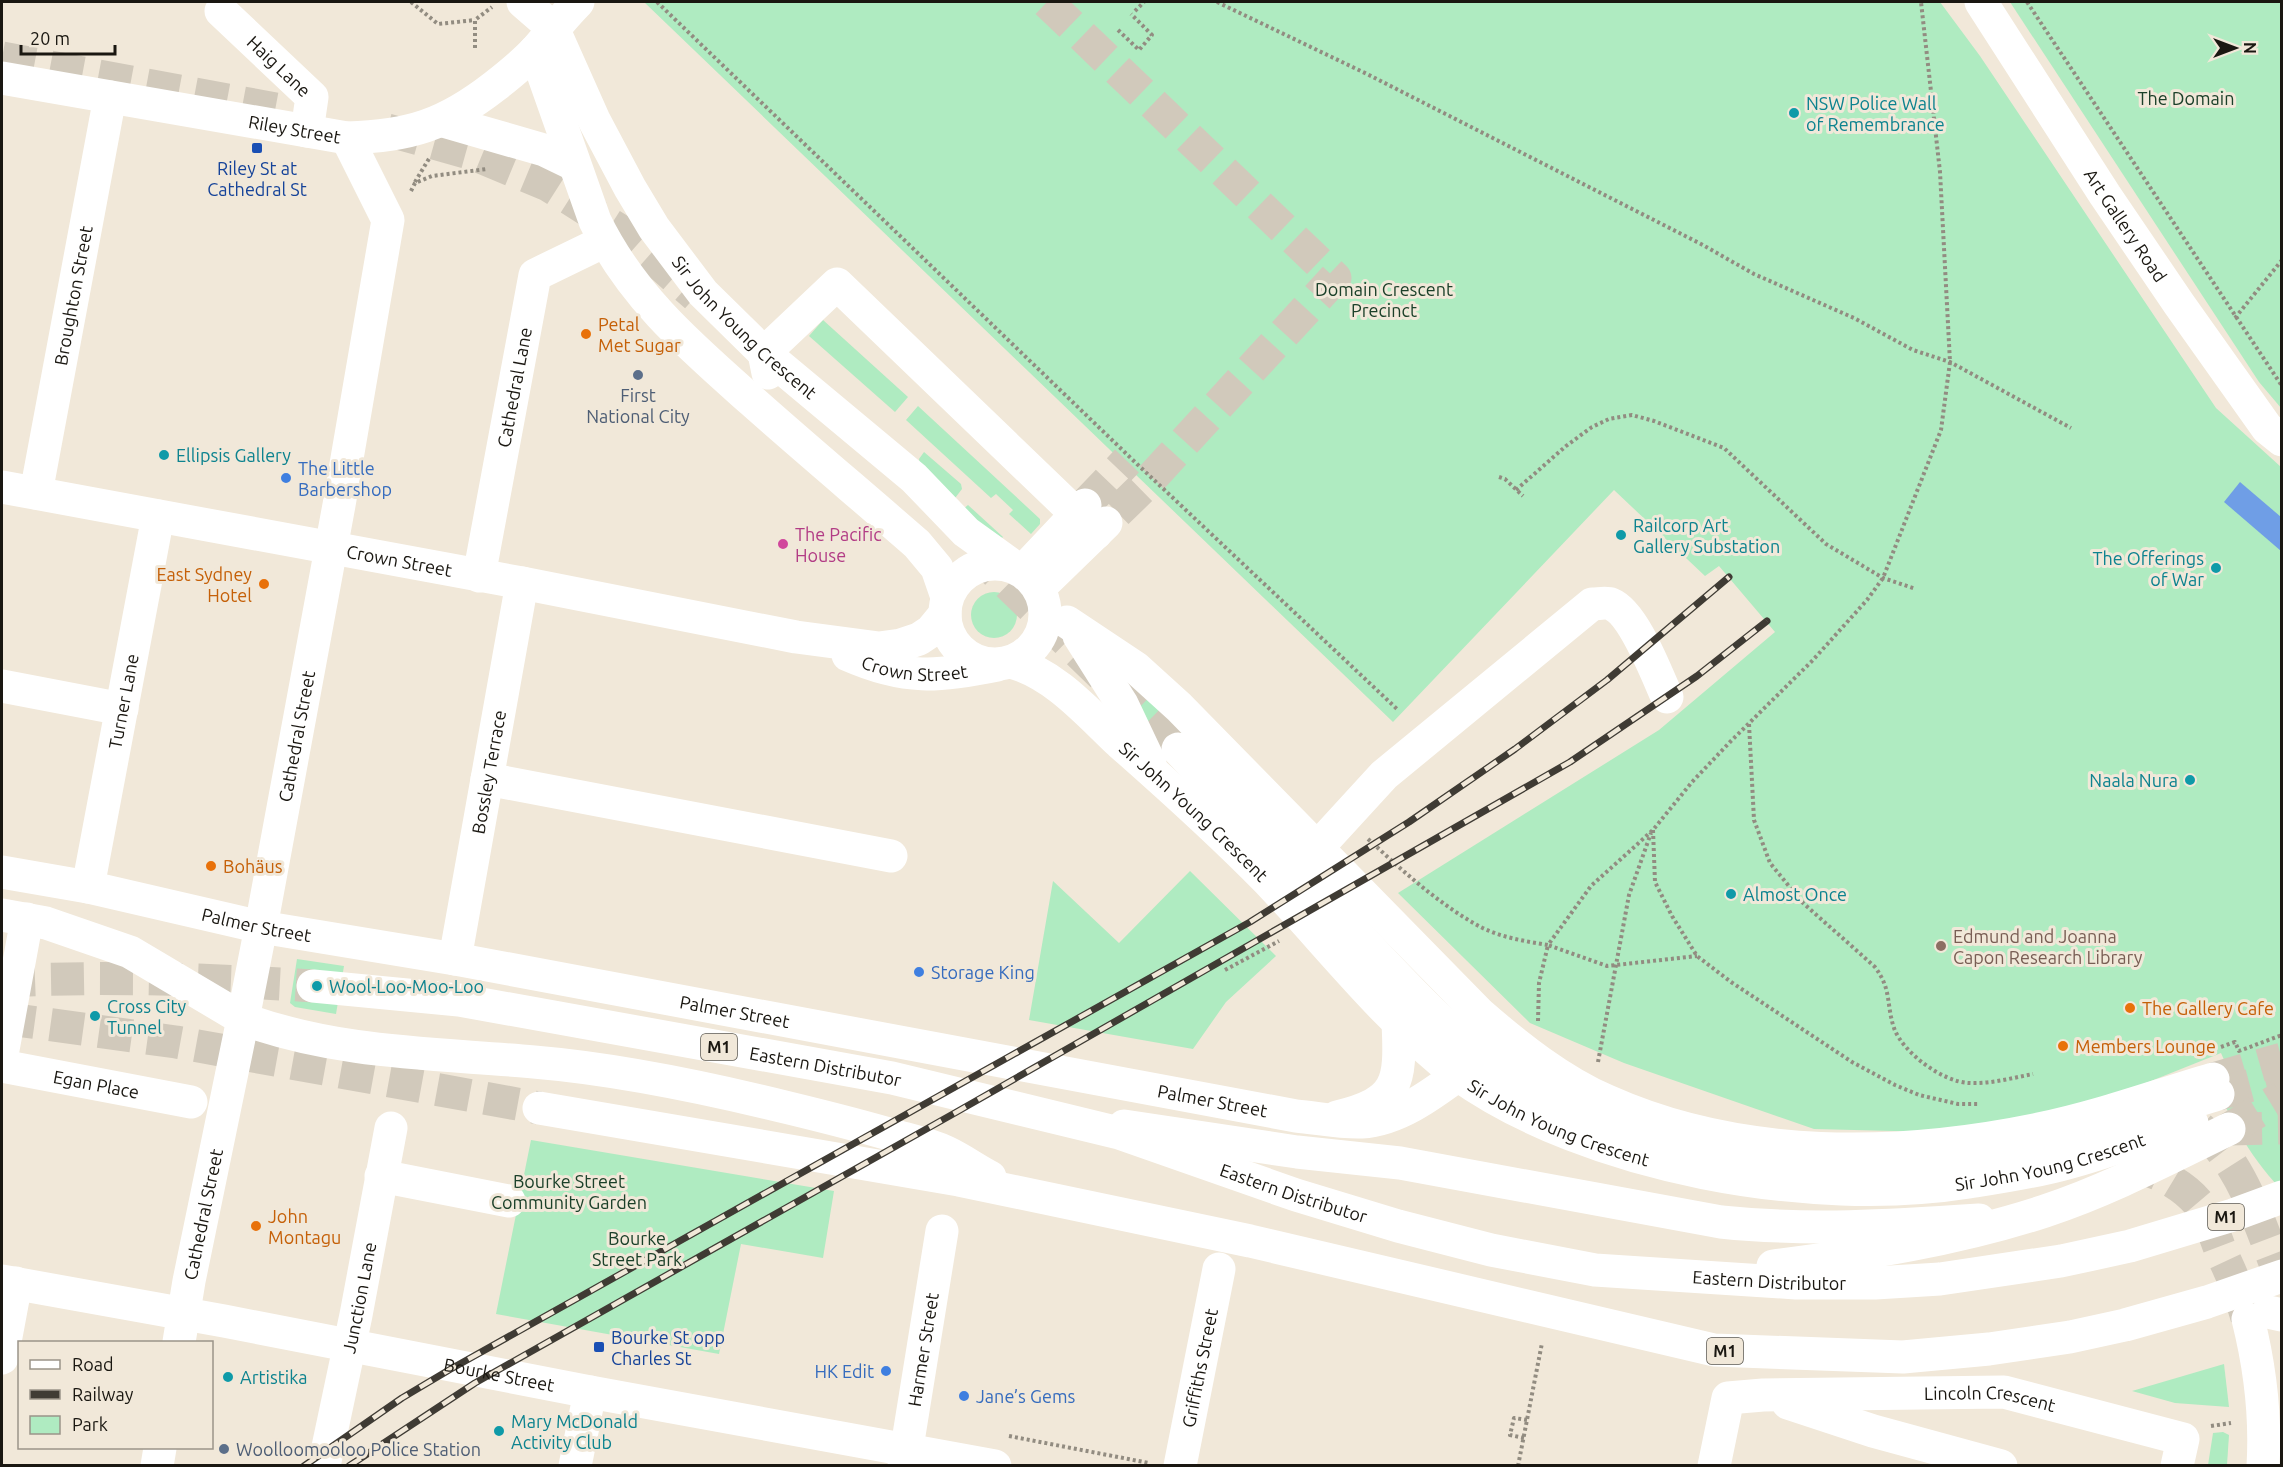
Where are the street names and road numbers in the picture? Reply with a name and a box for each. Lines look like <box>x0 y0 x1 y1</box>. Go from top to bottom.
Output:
street label: Haig Lane <box>243 31 315 100</box>
street label: Riley Street <box>247 111 342 147</box>
street label: Art Gallery Road <box>2081 165 2171 285</box>
street label: Broughton Street <box>50 224 96 367</box>
street label: Sir John Young Crescent <box>668 252 821 403</box>
street label: Cathedral Lane <box>493 326 535 449</box>
street label: Crown Street <box>345 541 454 580</box>
street label: Turner Lane <box>104 652 142 751</box>
street label: Crown Street <box>859 652 969 684</box>
street label: Cathedral Street <box>274 669 318 804</box>
street label: Bossley Terrace <box>467 708 509 835</box>
street label: Sir John Young Crescent <box>1116 738 1272 885</box>
street label: Palmer Street <box>200 904 313 945</box>
street label: Palmer Street <box>678 991 791 1031</box>
road number: M1 <box>701 1034 737 1060</box>
street label: Eastern Distributor <box>748 1043 904 1090</box>
street label: Egan Place <box>52 1066 141 1102</box>
street label: Sir John Young Crescent <box>1465 1075 1651 1170</box>
street label: Palmer Street <box>1156 1080 1269 1120</box>
street label: Sir John Young Crescent <box>1954 1129 2147 1194</box>
street label: Cathedral Street <box>180 1147 226 1282</box>
street label: Eastern Distributor <box>1218 1159 1370 1226</box>
road number: M1 <box>2208 1204 2244 1230</box>
street label: Junction Lane <box>338 1240 379 1355</box>
street label: Eastern Distributor <box>1692 1266 1846 1293</box>
street label: Harmer Street <box>904 1291 942 1408</box>
street label: Griffiths Street <box>1178 1307 1221 1429</box>
road number: M1 <box>1707 1338 1743 1364</box>
street label: Bourke Street <box>442 1354 556 1395</box>
street label: Lincoln Crescent <box>1924 1382 2058 1415</box>

